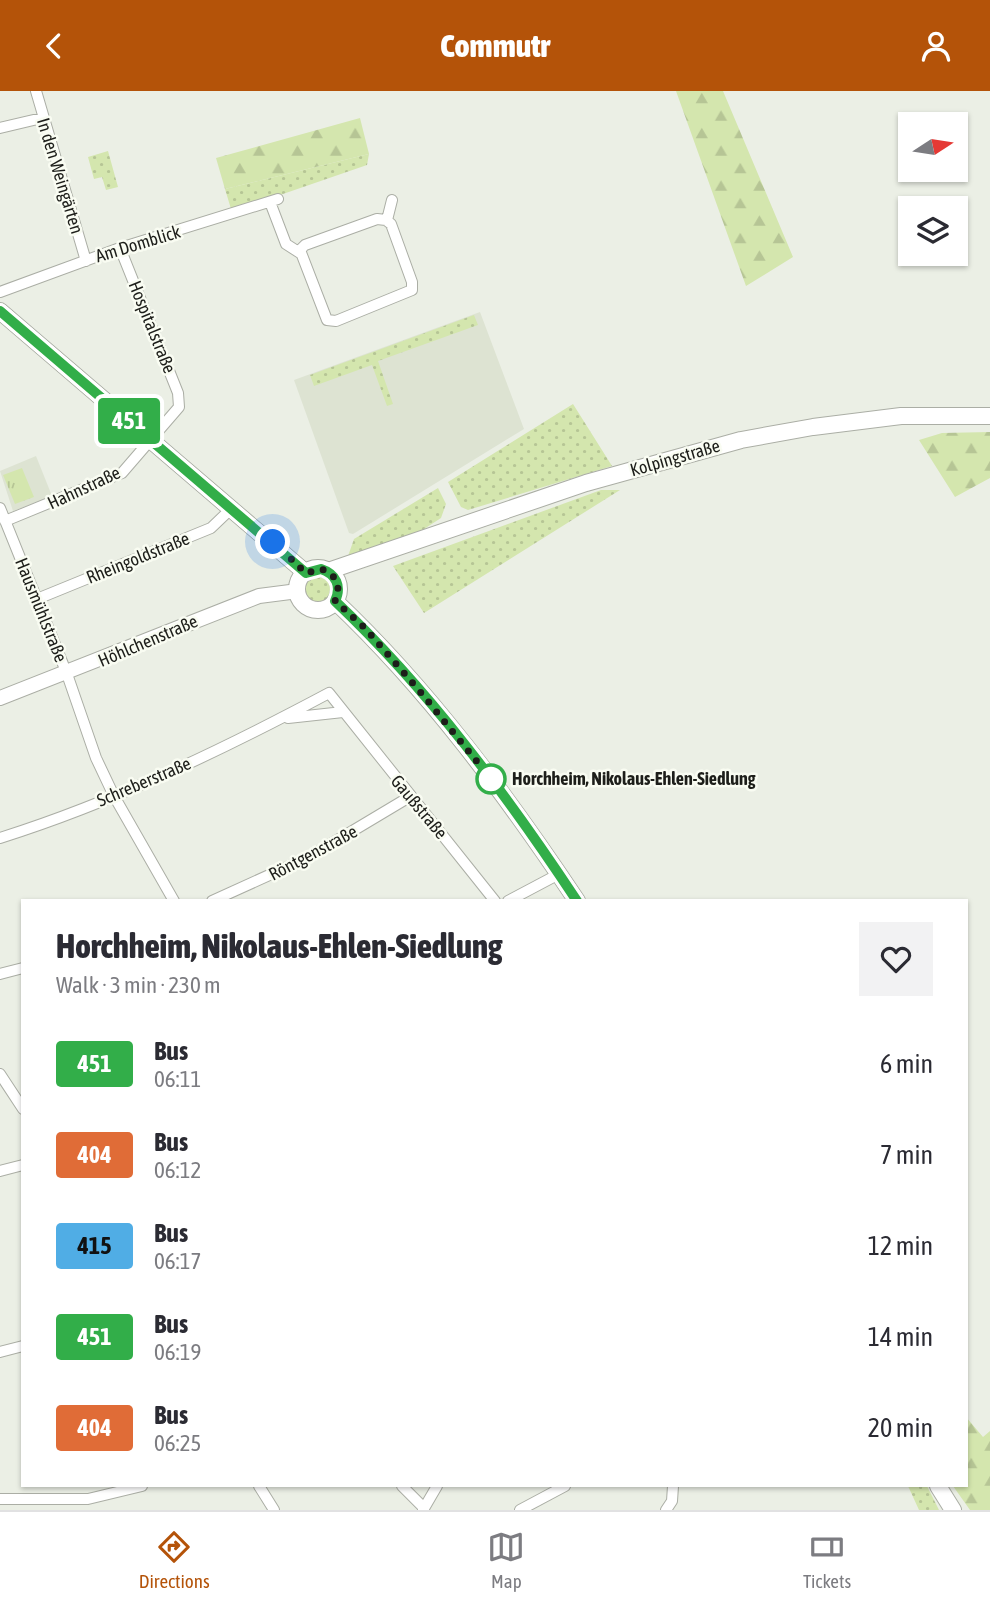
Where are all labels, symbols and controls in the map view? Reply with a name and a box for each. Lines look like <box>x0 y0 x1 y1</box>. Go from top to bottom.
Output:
icon: back <box>35 27 73 65</box>
text: Commutr <box>440 27 550 64</box>
icon: person <box>917 27 955 65</box>
north arrow <box>898 112 968 182</box>
map controls <box>898 112 968 266</box>
street label: In den Weingärten <box>33 115 88 236</box>
button: layers <box>898 196 968 266</box>
street label: Am Domblick <box>93 221 183 266</box>
street label: Hospitalstraße <box>124 278 181 376</box>
line badge: 451 <box>89 398 169 444</box>
text: 451 <box>112 407 146 434</box>
street label: Kolpingstraße <box>628 435 722 480</box>
street label: Hahnstraße <box>44 462 123 513</box>
your location <box>255 524 290 559</box>
street label: Rheingoldstraße <box>83 527 192 588</box>
street label: Hausmühlstraße <box>11 555 72 665</box>
street label: Höhlchenstraße <box>95 610 201 671</box>
street label: Schreberstraße <box>94 752 194 811</box>
marker: Horchheim, Nikolaus-Ehlen-Siedlung <box>476 764 506 794</box>
place label: Horchheim, Nikolaus-Ehlen-Siedlung <box>512 768 756 789</box>
street label: Gaußstraße <box>387 771 452 843</box>
street label: Röntgenstraße <box>265 820 361 885</box>
button: heart <box>859 922 933 996</box>
text: Horchheim, Nikolaus-Ehlen-Siedlung <box>56 927 502 965</box>
text: Walk · 3 min · 230 m <box>56 972 220 998</box>
text: Bus <box>154 1036 188 1066</box>
text: 6 min <box>880 1049 933 1079</box>
text: 451 <box>78 1050 111 1077</box>
text: 06:11 <box>154 1066 201 1092</box>
text: Bus <box>154 1127 188 1157</box>
text: 7 min <box>880 1140 933 1170</box>
text: 404 <box>78 1141 111 1168</box>
text: 06:12 <box>154 1157 201 1183</box>
text: Bus <box>154 1218 188 1248</box>
text: 12 min <box>868 1231 933 1261</box>
text: 415 <box>78 1232 111 1259</box>
text: 06:17 <box>154 1248 201 1274</box>
text: Bus <box>154 1309 188 1339</box>
text: 14 min <box>868 1322 933 1352</box>
text: 451 <box>78 1323 111 1350</box>
text: 06:19 <box>154 1339 201 1365</box>
text: Bus <box>154 1400 188 1430</box>
text: 20 min <box>868 1413 933 1443</box>
text: 404 <box>78 1414 111 1441</box>
text: 06:25 <box>154 1430 201 1456</box>
tab: Directions <box>139 1528 210 1592</box>
tab: Map <box>487 1528 525 1592</box>
tab: Tickets <box>803 1528 851 1592</box>

